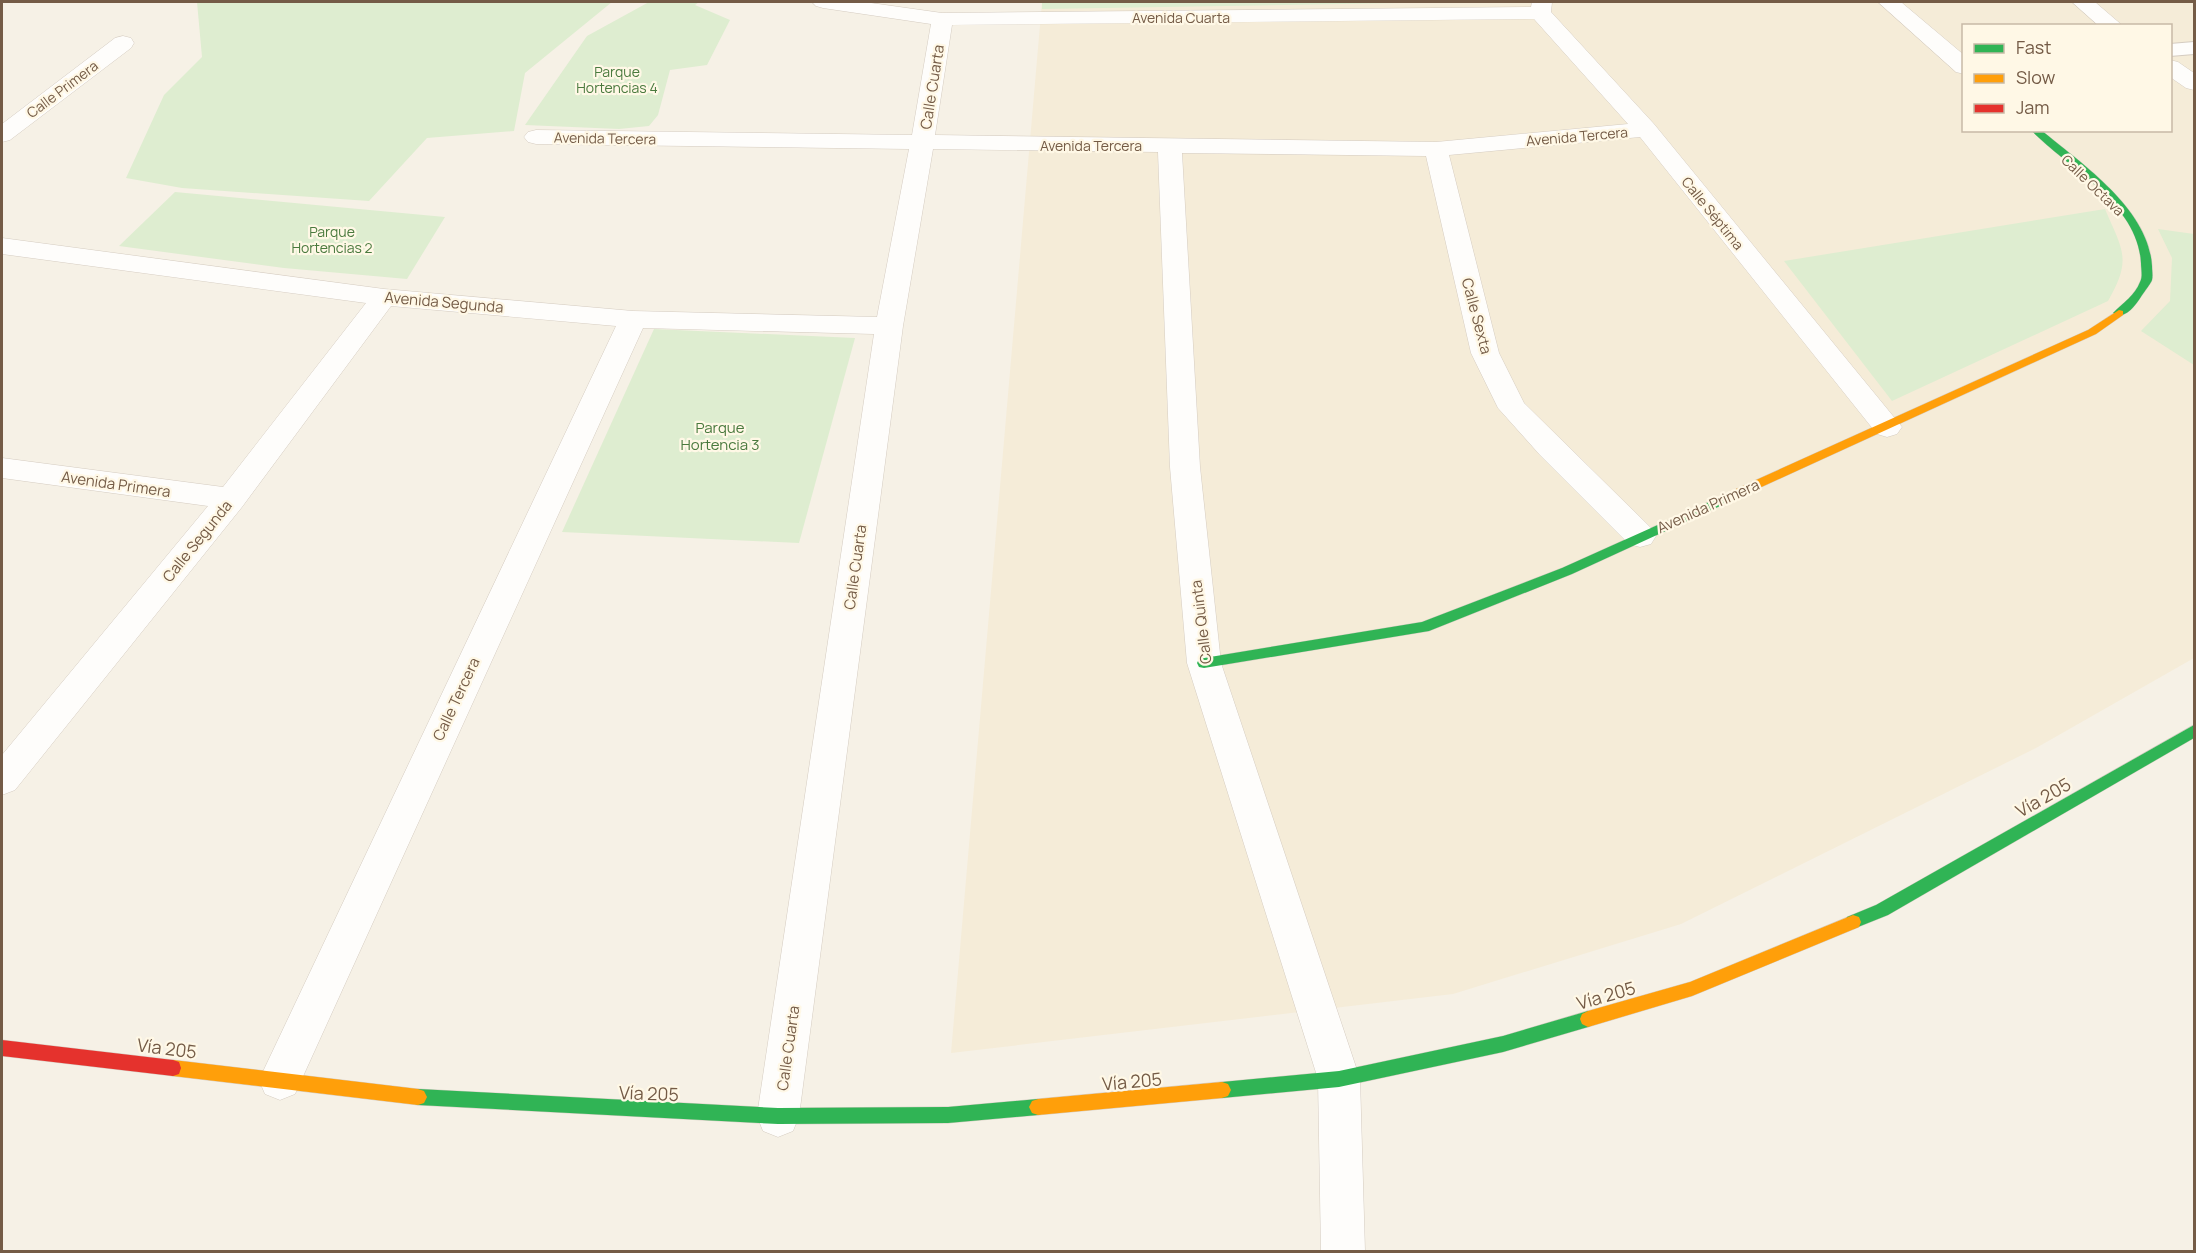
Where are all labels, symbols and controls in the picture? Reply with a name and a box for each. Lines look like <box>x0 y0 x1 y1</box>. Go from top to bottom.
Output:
street label: Avenida Cuarta <box>1132 8 1230 27</box>
legend <box>1962 24 2172 132</box>
text: Fast <box>2016 35 2051 59</box>
street label: Calle Cuarta <box>915 43 949 131</box>
street label: Calle Primera <box>22 56 102 122</box>
park label: Parque Hortencias 4 <box>576 62 658 97</box>
text: Slow <box>2016 65 2056 89</box>
text: Jam <box>2016 95 2050 119</box>
street label: Avenida Tercera <box>1525 122 1629 150</box>
street label: Avenida Tercera <box>554 128 656 148</box>
street label: Avenida Tercera <box>1040 136 1142 155</box>
street label: Calle Octava <box>2057 150 2129 220</box>
street label: Calle Séptima <box>1678 173 1748 253</box>
park label: Parque Hortencias 2 <box>291 222 373 257</box>
street label: Calle Sexta <box>1457 276 1497 356</box>
street label: Avenida Segunda <box>384 286 504 318</box>
park label: Parque Hortencia 3 <box>681 417 759 455</box>
street label: Avenida Primera <box>60 466 172 502</box>
street label: Avenida Primera <box>1653 474 1763 538</box>
street label: Calle Segunda <box>157 496 237 586</box>
street label: Calle Cuarta <box>839 523 871 611</box>
street label: Calle Quinta <box>1185 579 1217 665</box>
street label: Calle Tercera <box>427 654 485 744</box>
street label: Vía 205 <box>2011 772 2075 822</box>
street label: Vía 205 <box>1574 975 1638 1015</box>
street label: Calle Cuarta <box>772 1004 804 1092</box>
street label: Vía 205 <box>136 1032 198 1064</box>
street label: Vía 205 <box>1101 1066 1163 1096</box>
street label: Vía 205 <box>619 1080 679 1106</box>

